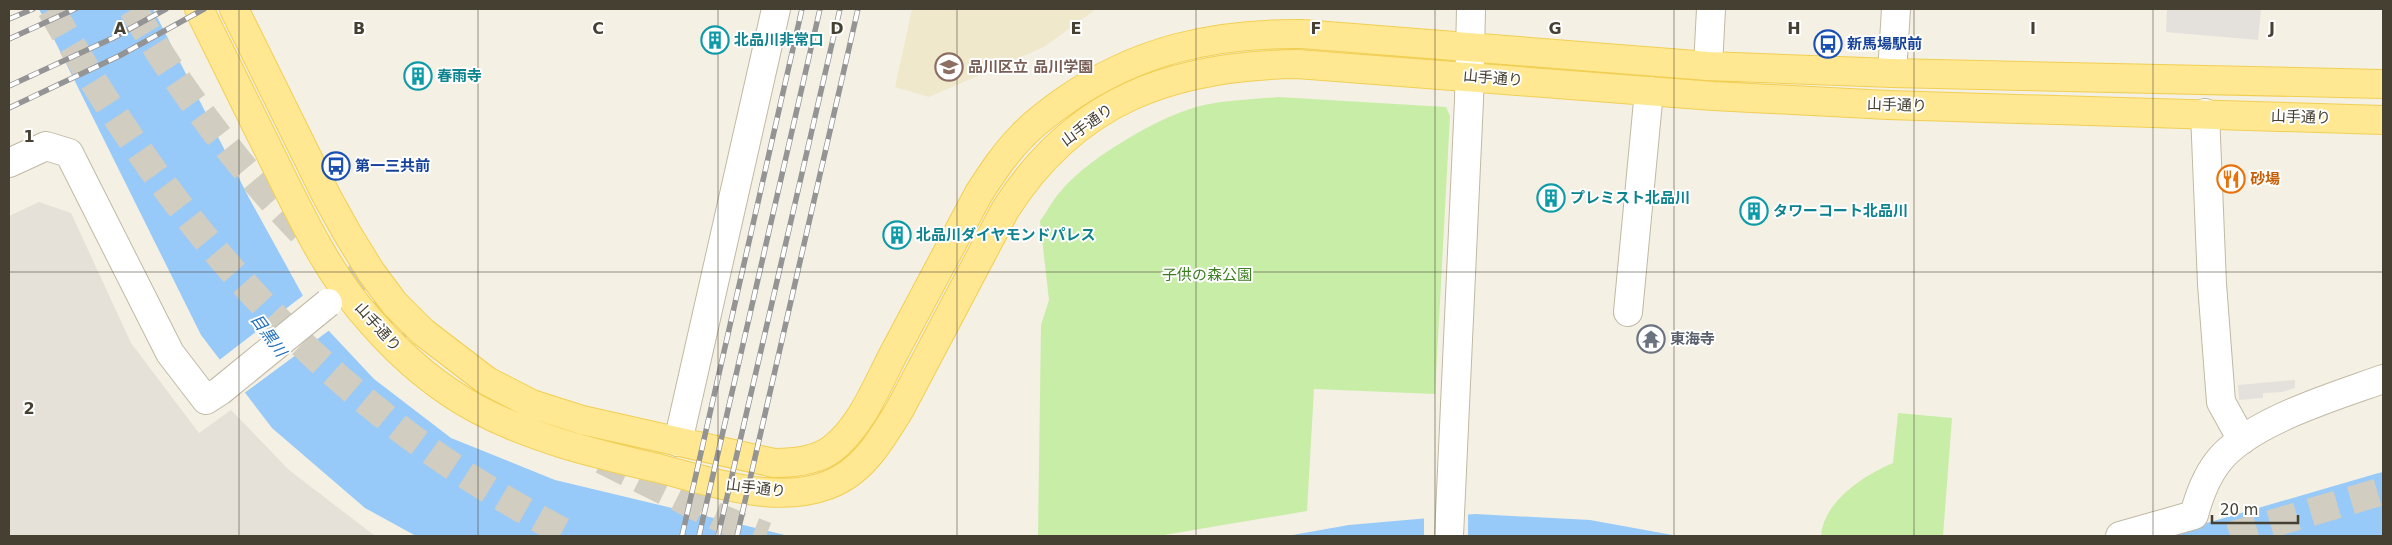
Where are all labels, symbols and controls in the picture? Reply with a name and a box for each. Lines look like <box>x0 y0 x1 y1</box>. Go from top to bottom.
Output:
text: A <box>114 19 127 38</box>
text: B <box>353 19 365 38</box>
text: C <box>592 19 604 38</box>
text: D <box>830 19 844 38</box>
text: E <box>1071 19 1081 38</box>
text: F <box>1311 19 1321 38</box>
text: G <box>1548 19 1562 38</box>
text: H <box>1787 19 1801 38</box>
text: I <box>2030 19 2036 38</box>
text: J <box>2268 19 2275 38</box>
building icon: 北品川非常口 <box>700 25 730 55</box>
bus stop icon: 新馬場駅前 <box>1813 29 1843 59</box>
place label: 北品川非常口 <box>734 31 824 49</box>
place label: 新馬場駅前 <box>1847 35 1922 53</box>
school or university icon: 品川区立 品川学園 <box>934 52 964 82</box>
place label: 品川区立 品川学園 <box>968 58 1093 76</box>
building icon: 春雨寺 <box>403 61 433 91</box>
street label: 山手通り <box>1462 66 1524 90</box>
place label: 春雨寺 <box>437 67 482 85</box>
street label: 山手通り <box>1867 95 1927 115</box>
street label: 山手通り <box>1057 100 1117 150</box>
street label: 山手通り <box>2271 107 2331 127</box>
text: 1 <box>23 127 35 146</box>
bus stop icon: 第一三共前 <box>321 151 351 181</box>
place label: 第一三共前 <box>355 157 430 175</box>
restaurant icon: 砂場 <box>2216 164 2246 194</box>
place label: 砂場 <box>2250 170 2280 188</box>
building icon: プレミスト北品川 <box>1536 183 1566 213</box>
place label: プレミスト北品川 <box>1570 189 1690 207</box>
building icon: タワーコート北品川 <box>1739 196 1769 226</box>
place label: タワーコート北品川 <box>1773 202 1908 220</box>
building icon: 北品川ダイヤモンドパレス <box>882 220 912 250</box>
place label: 北品川ダイヤモンドパレス <box>916 226 1096 244</box>
park label: 子供の森公園 <box>1162 266 1252 284</box>
street label: 山手通り <box>351 299 405 355</box>
water label: 目黒川 <box>247 310 292 362</box>
temple icon: 東海寺 <box>1636 324 1666 354</box>
place label: 東海寺 <box>1670 330 1715 348</box>
text: 2 <box>23 399 35 418</box>
street label: 山手通り <box>725 475 787 501</box>
scale bar <box>2212 492 2298 524</box>
text: 20 m <box>2220 501 2258 519</box>

